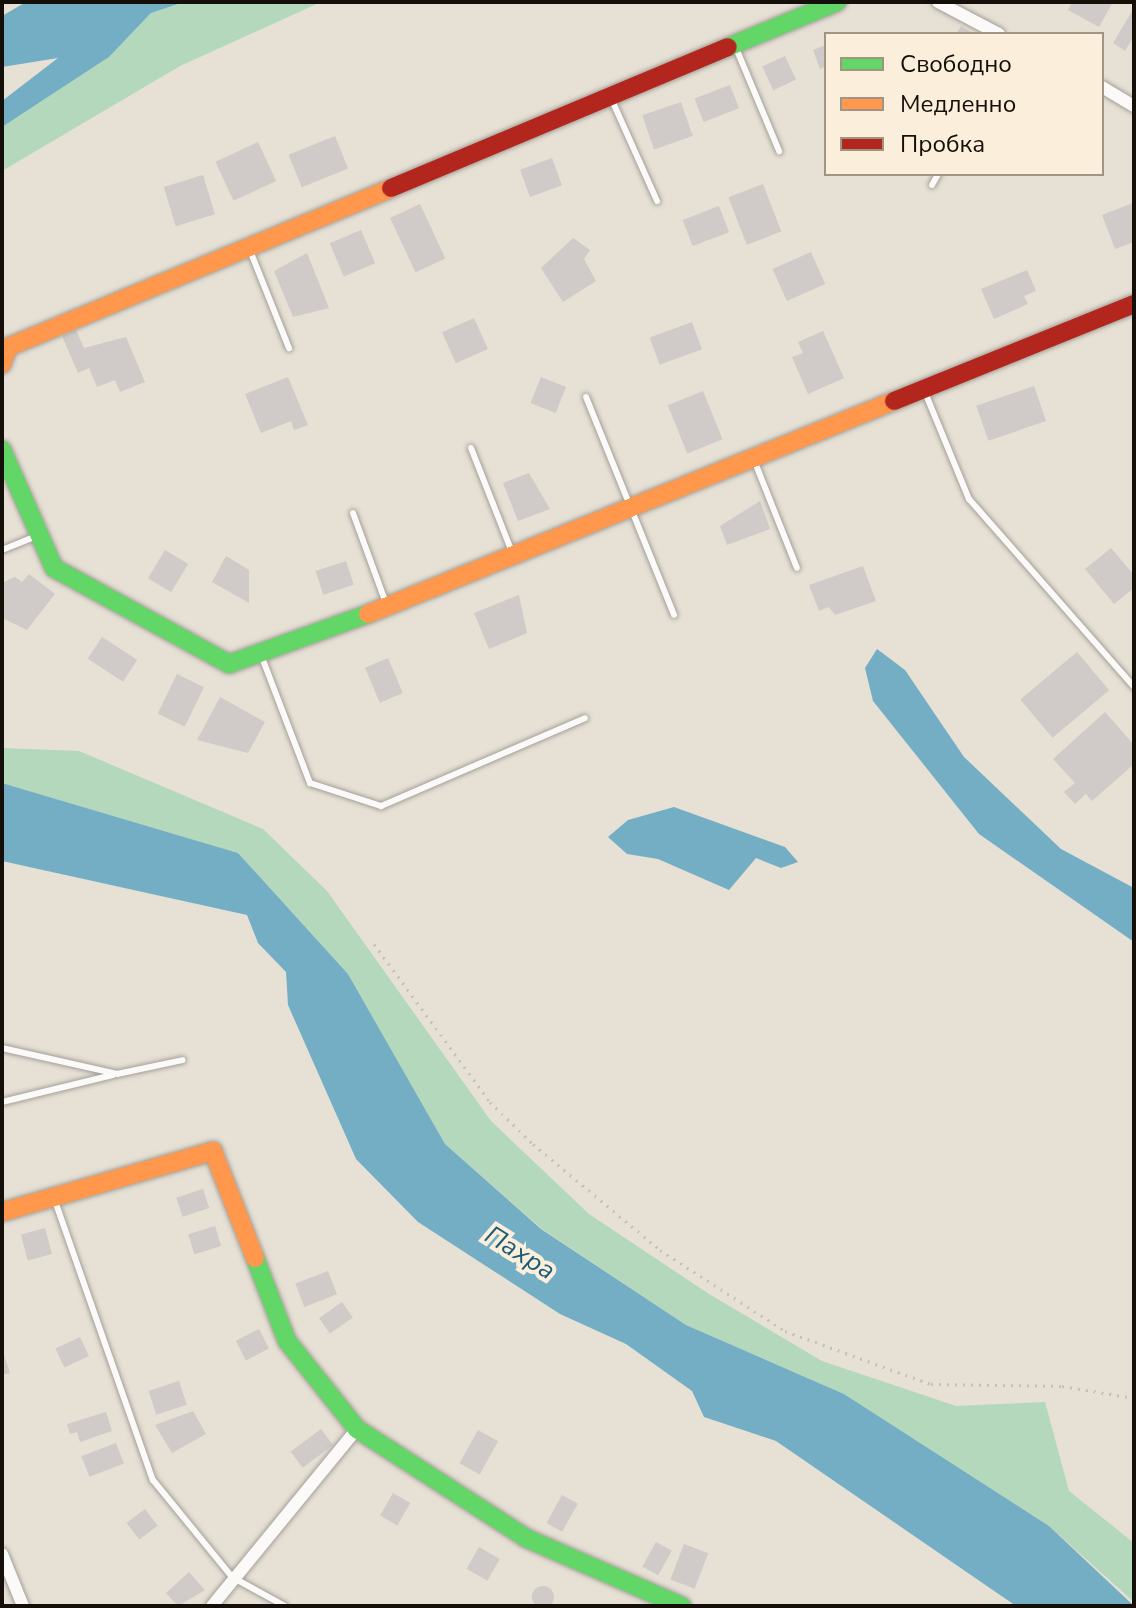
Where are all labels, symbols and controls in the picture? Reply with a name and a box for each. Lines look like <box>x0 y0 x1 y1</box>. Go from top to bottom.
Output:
legend <box>824 32 1104 176</box>
text: Свободно <box>900 48 1012 80</box>
text: Медленно <box>900 88 1016 120</box>
text: Пробка <box>900 128 985 160</box>
water label: Пахра <box>479 1219 561 1287</box>

